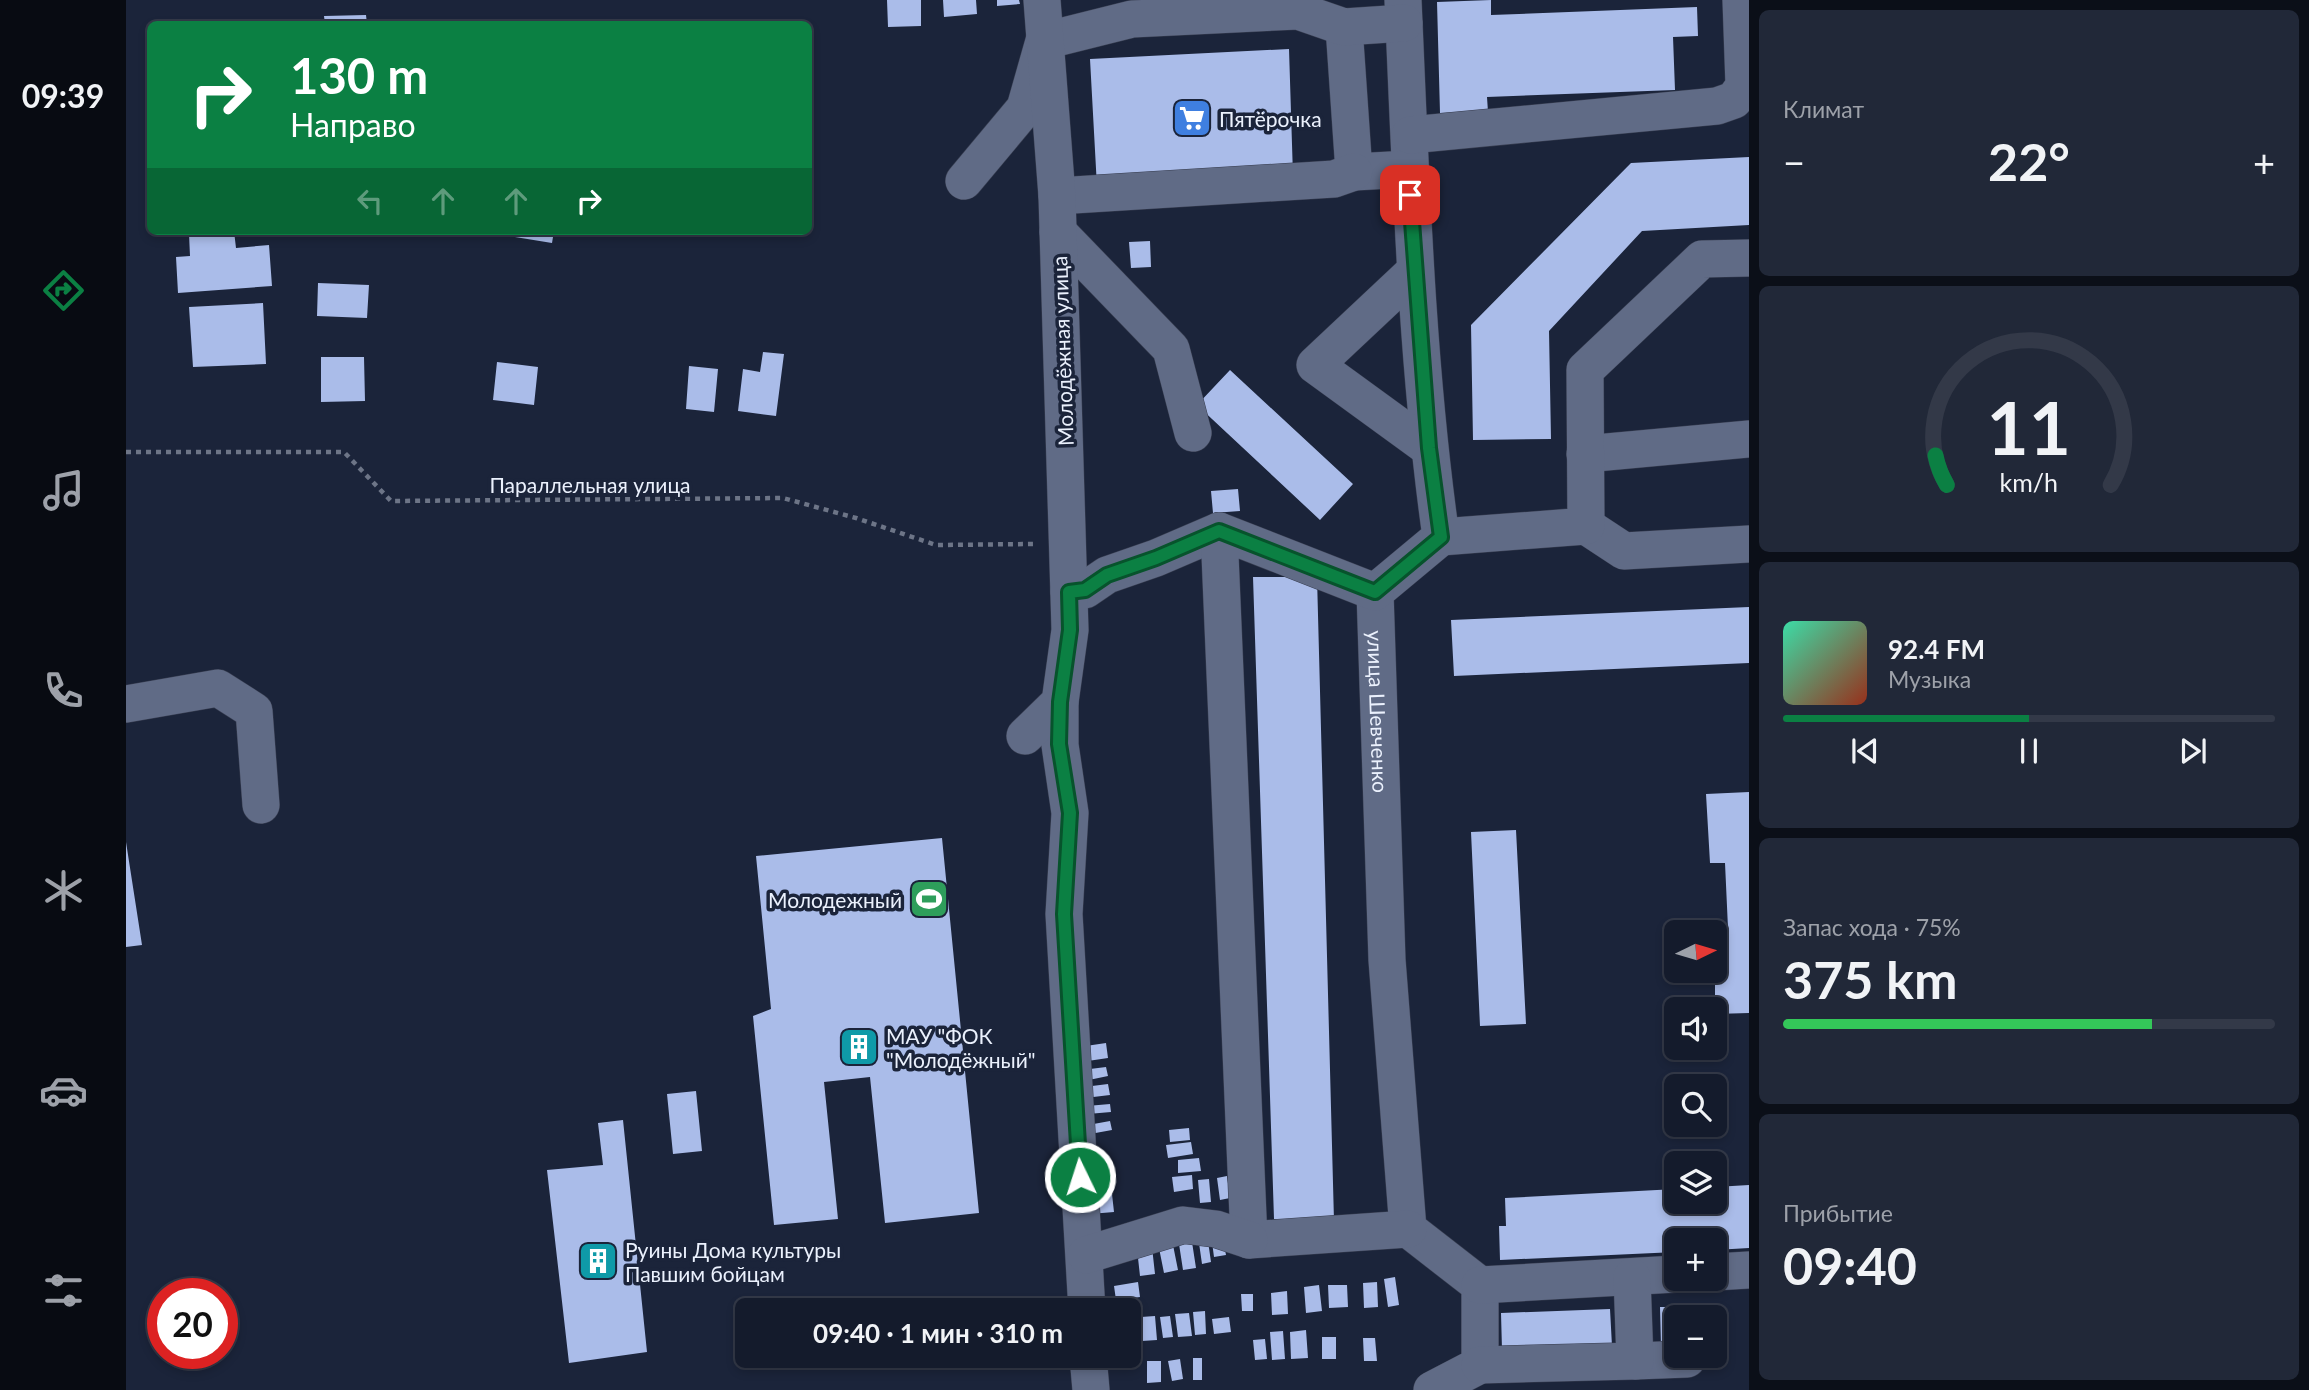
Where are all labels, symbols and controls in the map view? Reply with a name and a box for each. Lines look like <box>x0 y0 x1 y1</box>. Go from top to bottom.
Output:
text: 130 m <box>290 46 428 104</box>
icon: right <box>175 49 266 140</box>
text: 09:39 <box>22 76 104 115</box>
text: Климат <box>1783 95 1864 123</box>
supermarket icon: Пятёрочка <box>1171 97 1213 139</box>
text: Направо <box>290 105 416 144</box>
place label: Пятёрочка <box>1219 106 1322 131</box>
text: 22° <box>1988 130 2070 192</box>
text: − <box>1783 139 1805 185</box>
text: + <box>2253 139 2275 185</box>
pin <box>1380 165 1440 225</box>
icon: arrive <box>1391 176 1429 214</box>
icon: left <box>351 182 389 220</box>
icon: ahead <box>424 182 462 220</box>
icon: ahead <box>497 182 535 220</box>
icon: right <box>570 182 608 220</box>
street label: Молодёжная улица <box>1046 255 1078 447</box>
icon: directions <box>39 266 88 315</box>
text: 11 <box>1987 383 2071 471</box>
icon: music <box>39 466 88 515</box>
text: km/h <box>2000 467 2058 497</box>
street label: Параллельная улица <box>489 472 691 497</box>
street label: улица Шевченко <box>1364 630 1394 793</box>
text: 92.4 FM <box>1888 633 1985 665</box>
text: Музыка <box>1888 665 1971 693</box>
icon: phone <box>39 666 88 715</box>
icon: previous <box>1846 732 1884 770</box>
icon: pause <box>2010 732 2048 770</box>
icon: next <box>2174 732 2212 770</box>
icon: climate <box>39 866 88 915</box>
sports icon: Молодежный <box>908 878 950 920</box>
place label: Молодежный <box>768 887 902 912</box>
text: Запас хода · 75% <box>1783 913 1961 941</box>
north arrow <box>1664 920 1727 984</box>
map controls <box>1664 920 1727 1368</box>
text: 375 km <box>1783 948 1957 1010</box>
button: sound <box>1664 997 1727 1060</box>
place label: МАУ "ФОК "Молодёжный" <box>886 1023 1036 1072</box>
building icon: МАУ "ФОК "Молодёжный" <box>838 1026 880 1068</box>
icon: car <box>39 1066 88 1115</box>
button: search <box>1664 1074 1727 1137</box>
position arrow <box>1043 1140 1117 1214</box>
button: layers <box>1664 1151 1727 1214</box>
text: Прибытие <box>1783 1199 1893 1227</box>
button: + <box>1664 1228 1727 1291</box>
text: 09:40 <box>1783 1234 1917 1296</box>
place label: Руины Дома культуры Павшим бойцам <box>625 1237 841 1286</box>
building icon: Руины Дома культуры Павшим бойцам <box>577 1240 619 1282</box>
icon: filters <box>39 1266 88 1315</box>
speed limit sign: 20 <box>147 1278 238 1369</box>
button: − <box>1664 1305 1727 1368</box>
text: 09:40 · 1 мин · 310 m <box>813 1317 1063 1349</box>

